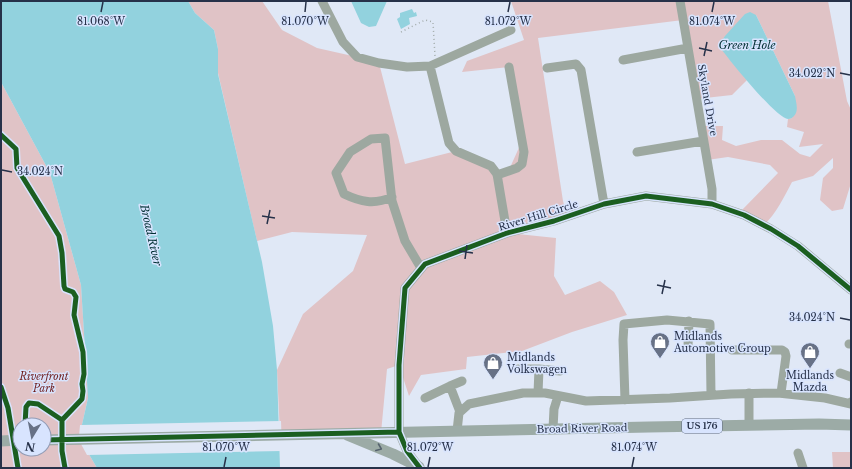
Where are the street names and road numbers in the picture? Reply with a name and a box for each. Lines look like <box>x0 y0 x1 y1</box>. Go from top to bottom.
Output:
street label: Skyland Drive <box>695 63 720 137</box>
street label: River Hill Circle <box>497 197 580 234</box>
road number: US 176 <box>682 419 722 433</box>
street label: Broad River Road <box>536 421 628 436</box>

